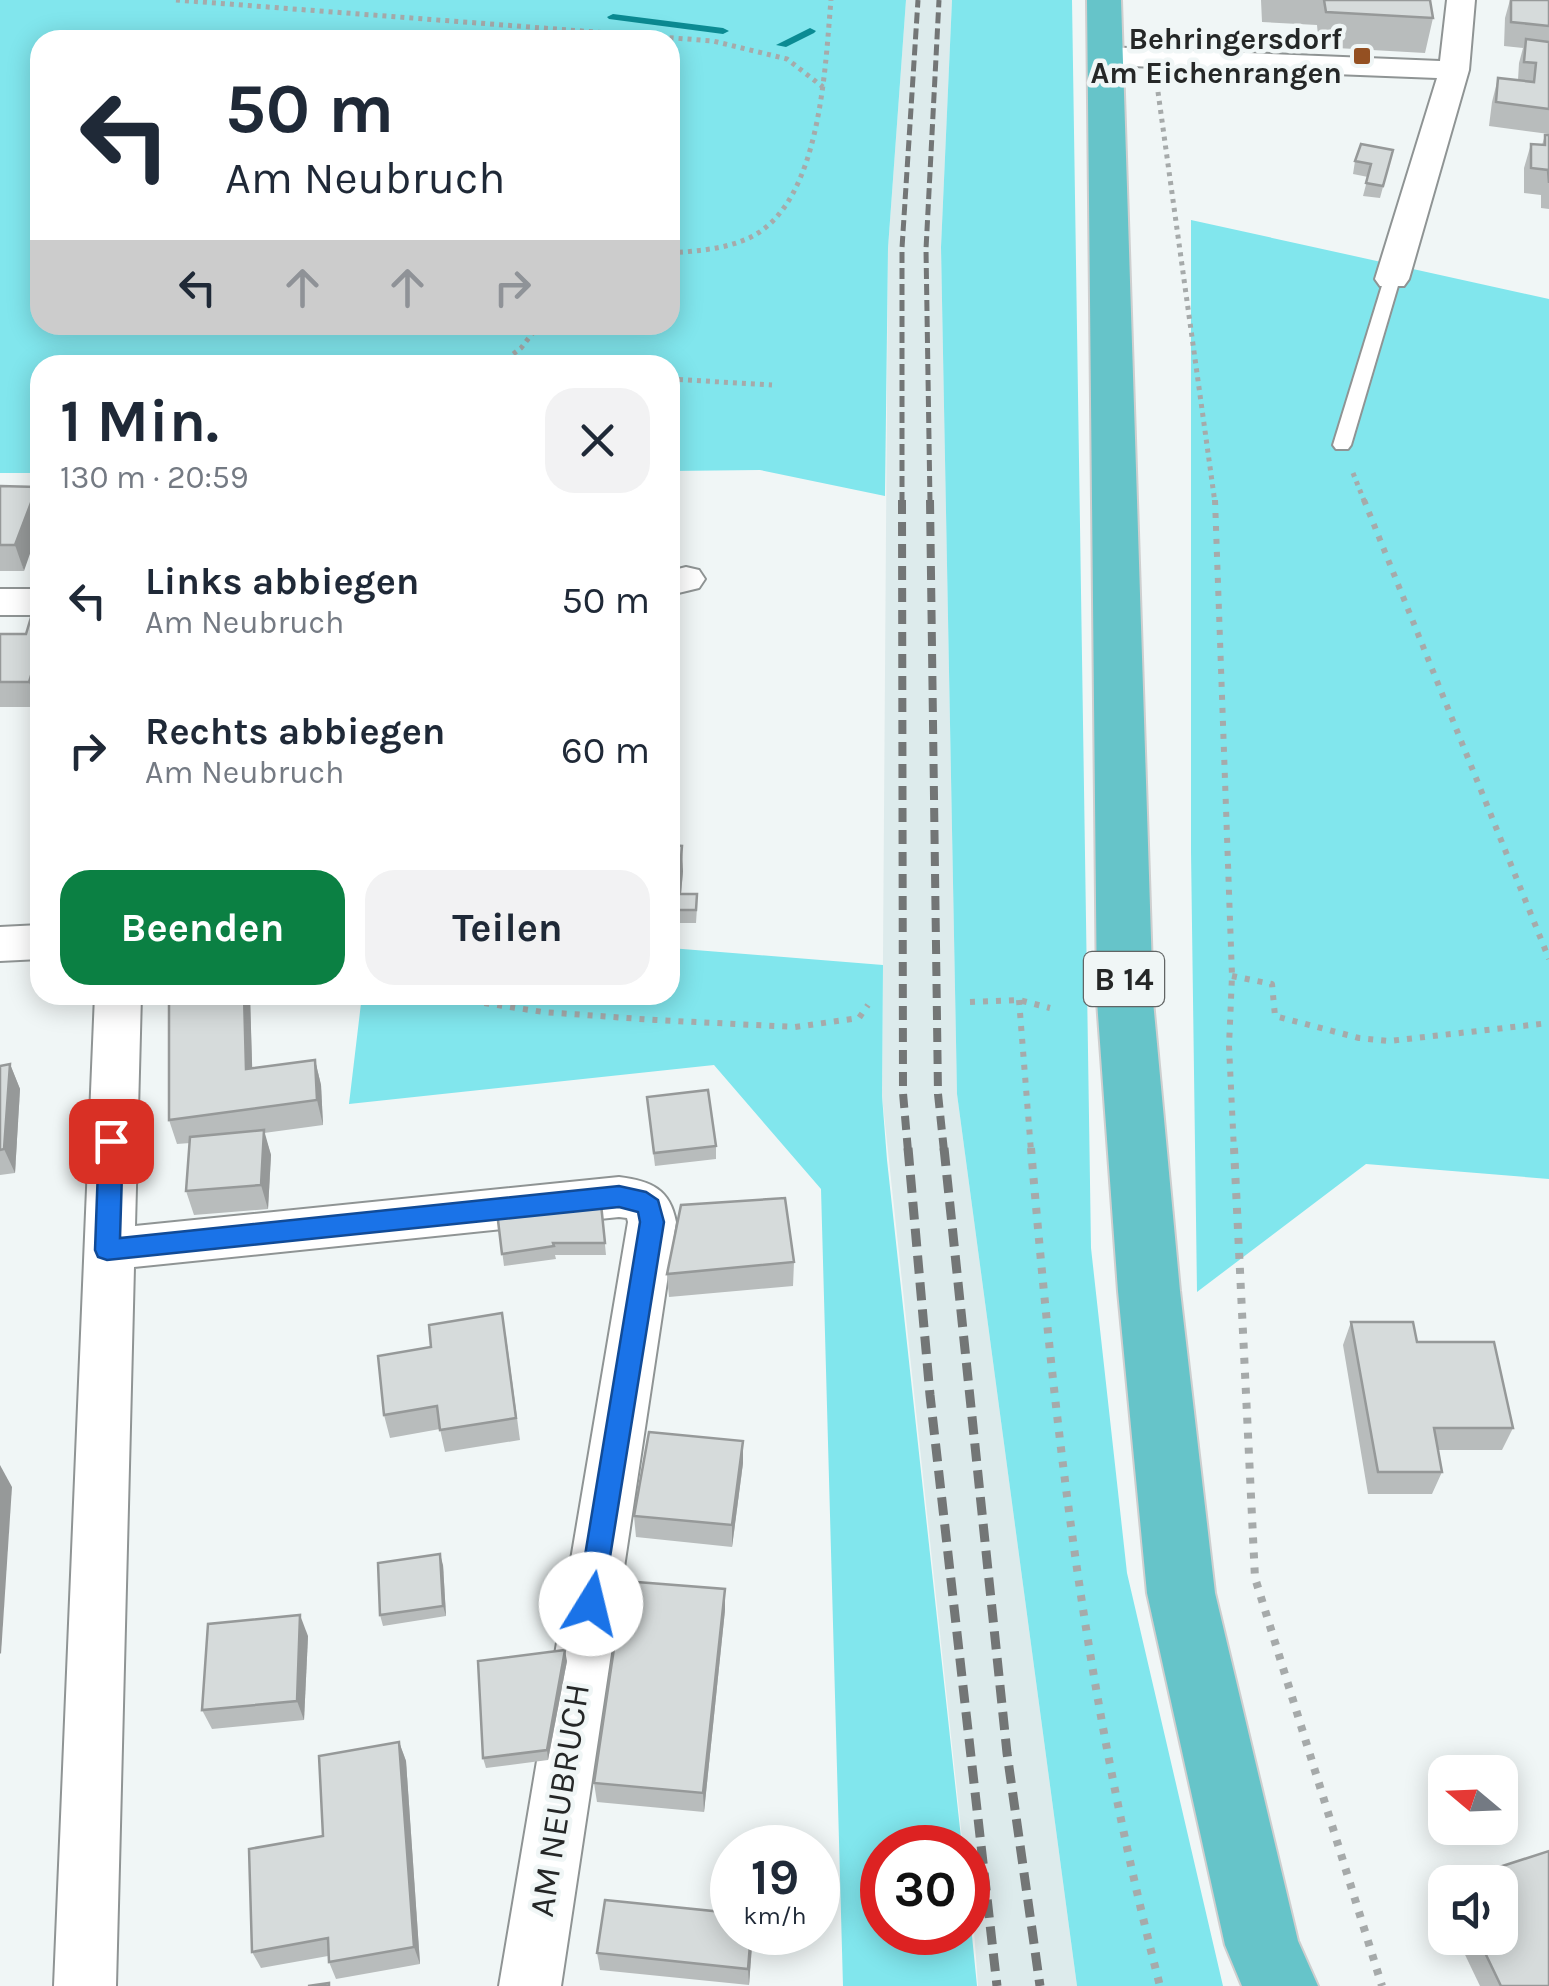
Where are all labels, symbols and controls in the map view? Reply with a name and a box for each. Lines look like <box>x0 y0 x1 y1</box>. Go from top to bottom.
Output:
place label: Behringersdorf Am Eichenrangen <box>1091 21 1343 91</box>
marker: Behringersdorf Am Eichenrangen <box>1351 45 1373 67</box>
text: 50 m <box>225 68 394 150</box>
icon: left <box>60 70 190 200</box>
text: Am Neubruch <box>225 152 505 204</box>
icon: left <box>170 260 225 315</box>
icon: ahead <box>275 260 330 315</box>
icon: ahead <box>380 260 435 315</box>
icon: right <box>485 260 540 315</box>
text: 1 Min. <box>60 386 219 456</box>
button: close <box>545 388 650 493</box>
text: 130 m · 20:59 <box>60 459 248 496</box>
text: Links abbiegen <box>145 559 419 604</box>
icon: left <box>60 573 115 628</box>
text: 50 m <box>561 578 650 623</box>
text: Am Neubruch <box>145 604 344 641</box>
text: Rechts abbiegen <box>145 709 445 754</box>
icon: right <box>60 723 115 778</box>
text: 60 m <box>561 728 650 773</box>
text: Am Neubruch <box>145 754 344 791</box>
button: Beenden <box>60 870 345 985</box>
button: Teilen <box>365 870 650 985</box>
road number: B 14 <box>1084 952 1164 1006</box>
pin <box>69 1099 154 1184</box>
icon: arrive <box>84 1114 139 1169</box>
position arrow <box>539 1552 643 1656</box>
street label: AM NEUBRUCH <box>521 1681 598 1920</box>
north arrow <box>1428 1755 1518 1845</box>
map controls <box>1428 1755 1518 1955</box>
speed limit sign: 30 <box>860 1825 990 1955</box>
text: 19 <box>751 1848 799 1907</box>
button: sound <box>1428 1865 1518 1955</box>
text: km/h <box>743 1901 807 1930</box>

